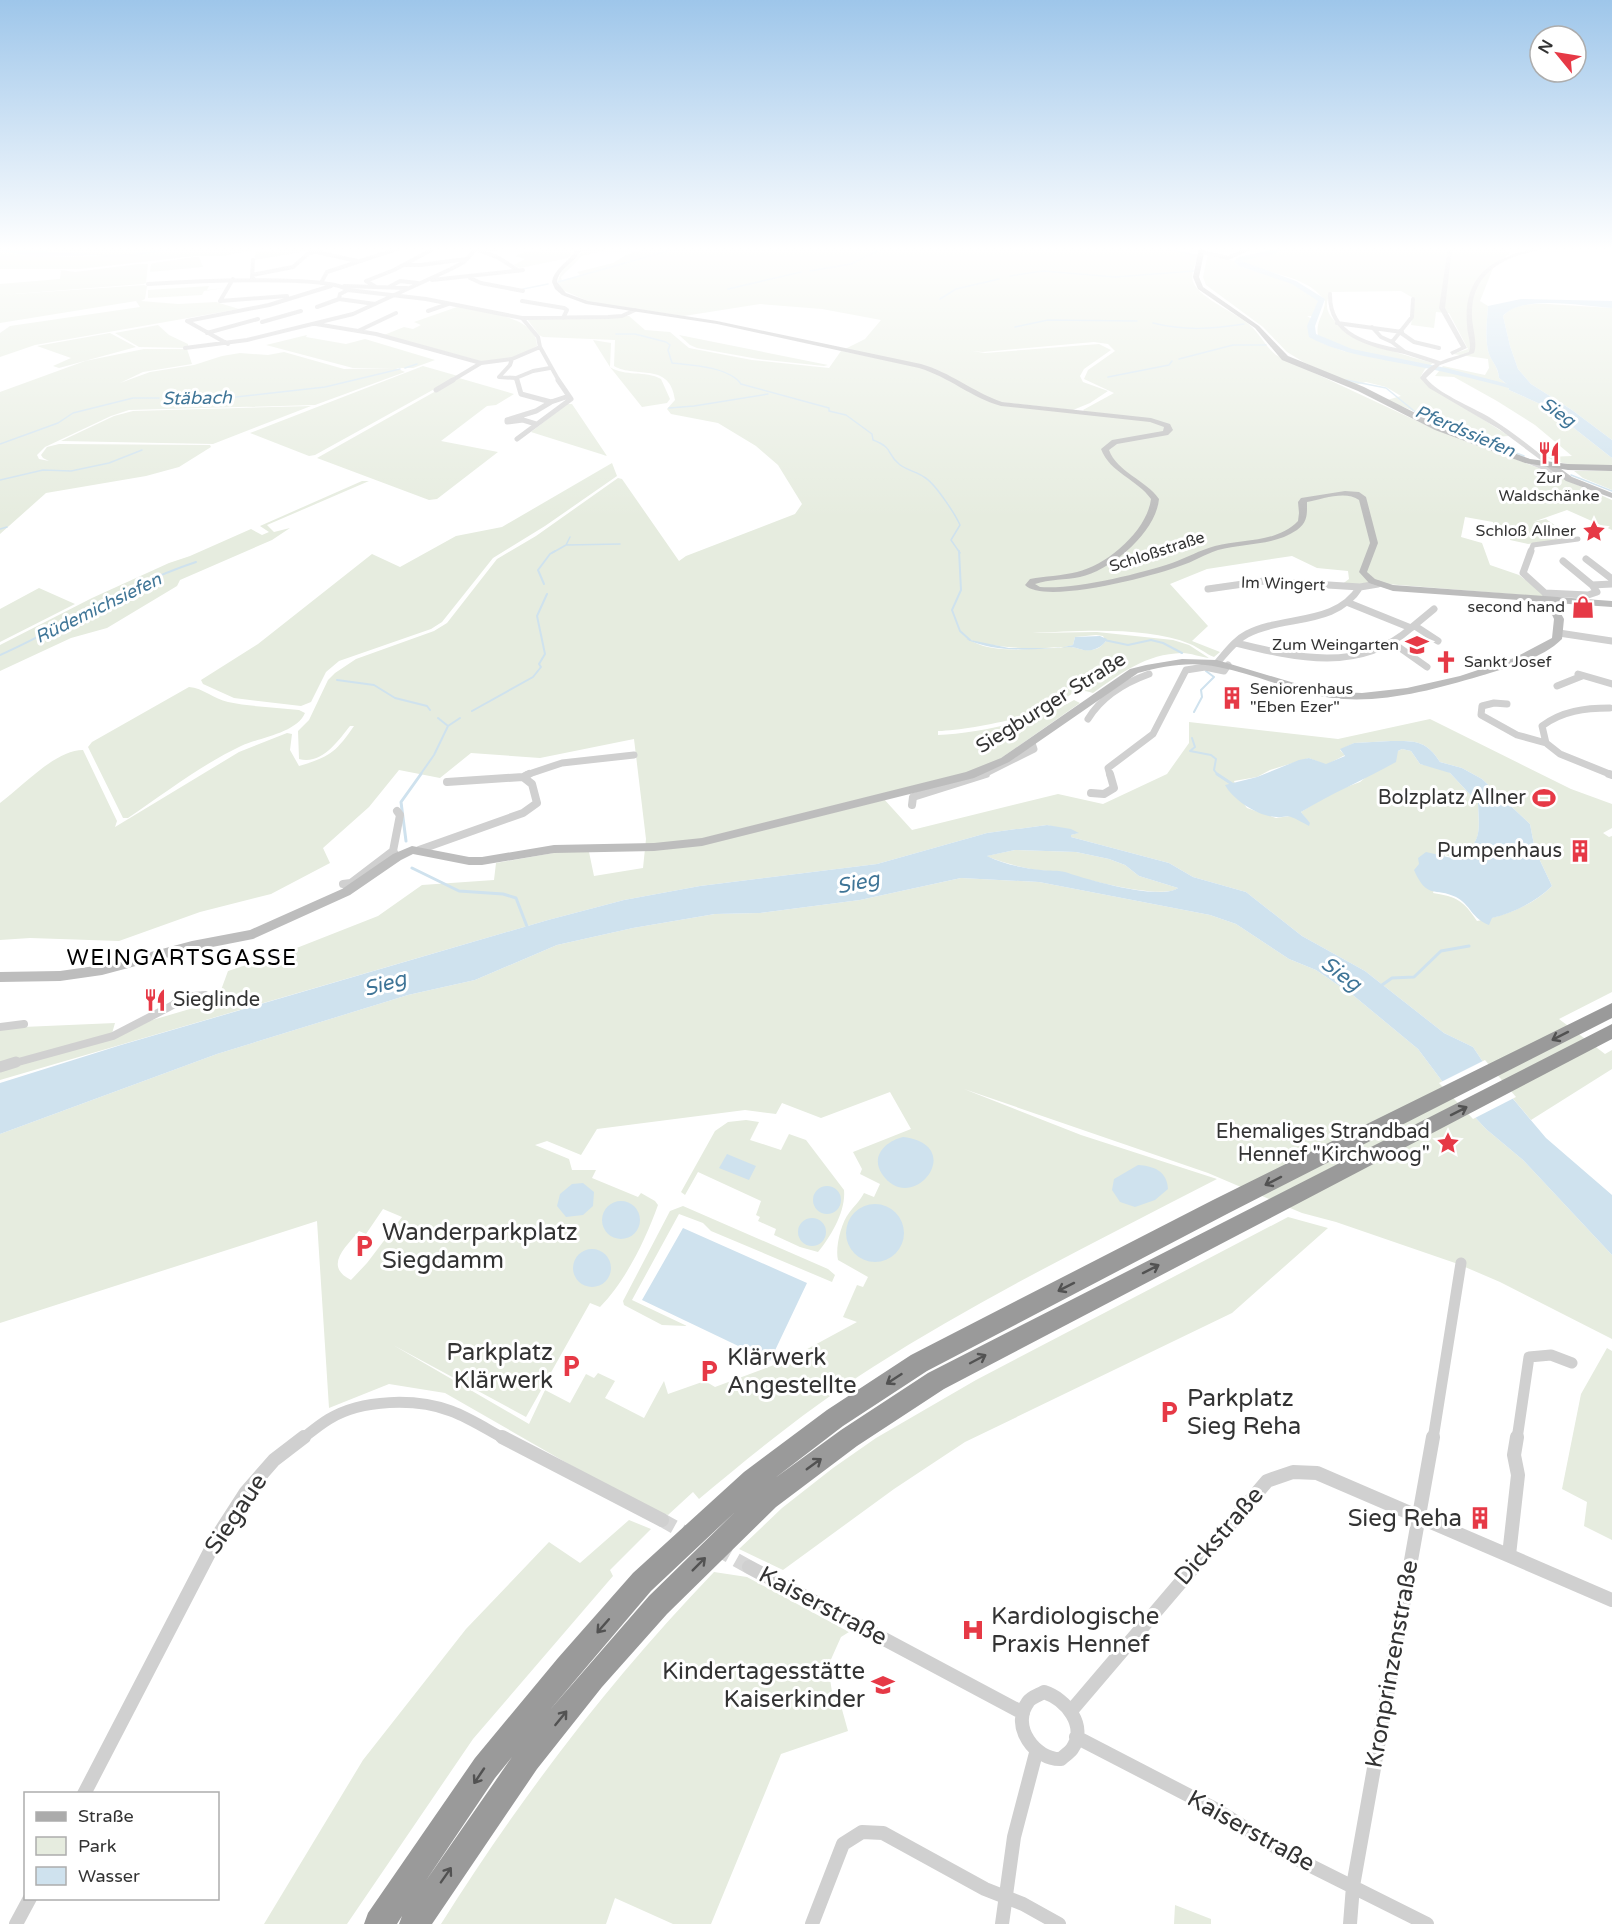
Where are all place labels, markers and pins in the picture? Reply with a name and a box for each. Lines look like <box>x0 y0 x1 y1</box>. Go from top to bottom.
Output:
restaurant icon: Zur Waldschänke <box>1536 440 1562 466</box>
place label: Zur Waldschänke <box>1499 468 1599 506</box>
place icon: Schloß Allner <box>1581 518 1607 544</box>
place label: Schloß Allner <box>1476 521 1577 541</box>
shop icon: second hand <box>1570 594 1596 620</box>
place label: second hand <box>1467 597 1565 617</box>
school or university icon: Zum Weingarten <box>1404 632 1430 658</box>
place label: Zum Weingarten <box>1272 635 1399 655</box>
church icon: Sankt Josef <box>1433 649 1459 675</box>
place label: Sankt Josef <box>1464 652 1553 672</box>
place label: Seniorenhaus "Eben Ezer" <box>1250 679 1353 717</box>
building icon: Seniorenhaus "Eben Ezer" <box>1219 685 1245 711</box>
sports icon: Bolzplatz Allner <box>1531 785 1557 811</box>
place label: Bolzplatz Allner <box>1378 786 1526 810</box>
building icon: Pumpenhaus <box>1567 838 1593 864</box>
place label: Pumpenhaus <box>1437 839 1562 863</box>
restaurant icon: Sieglinde <box>142 987 168 1013</box>
place label: Sieglinde <box>173 988 260 1012</box>
place label: Ehemaliges Strandbad Hennef "Kirchwoog" <box>1216 1120 1430 1167</box>
place icon: Ehemaliges Strandbad Hennef "Kirchwoog" <box>1435 1130 1461 1156</box>
place label: Wanderparkplatz Siegdamm <box>382 1218 578 1275</box>
parking icon: Wanderparkplatz Siegdamm <box>351 1233 377 1259</box>
place label: Parkplatz Klärwerk <box>446 1338 553 1395</box>
place label: Klärwerk Angestellte <box>727 1343 857 1400</box>
parking icon: Parkplatz Klärwerk <box>558 1353 584 1379</box>
parking icon: Klärwerk Angestellte <box>696 1358 722 1384</box>
place label: Parkplatz Sieg Reha <box>1187 1384 1301 1441</box>
parking icon: Parkplatz Sieg Reha <box>1156 1399 1182 1425</box>
place label: Sieg Reha <box>1348 1504 1462 1533</box>
building icon: Sieg Reha <box>1467 1505 1493 1531</box>
place label: Kardiologische Praxis Hennef <box>991 1602 1159 1659</box>
hospital icon: Kardiologische Praxis Hennef <box>960 1617 986 1643</box>
place label: Kindertagesstätte Kaiserkinder <box>662 1657 866 1714</box>
school or university icon: Kindertagesstätte Kaiserkinder <box>870 1672 896 1698</box>

